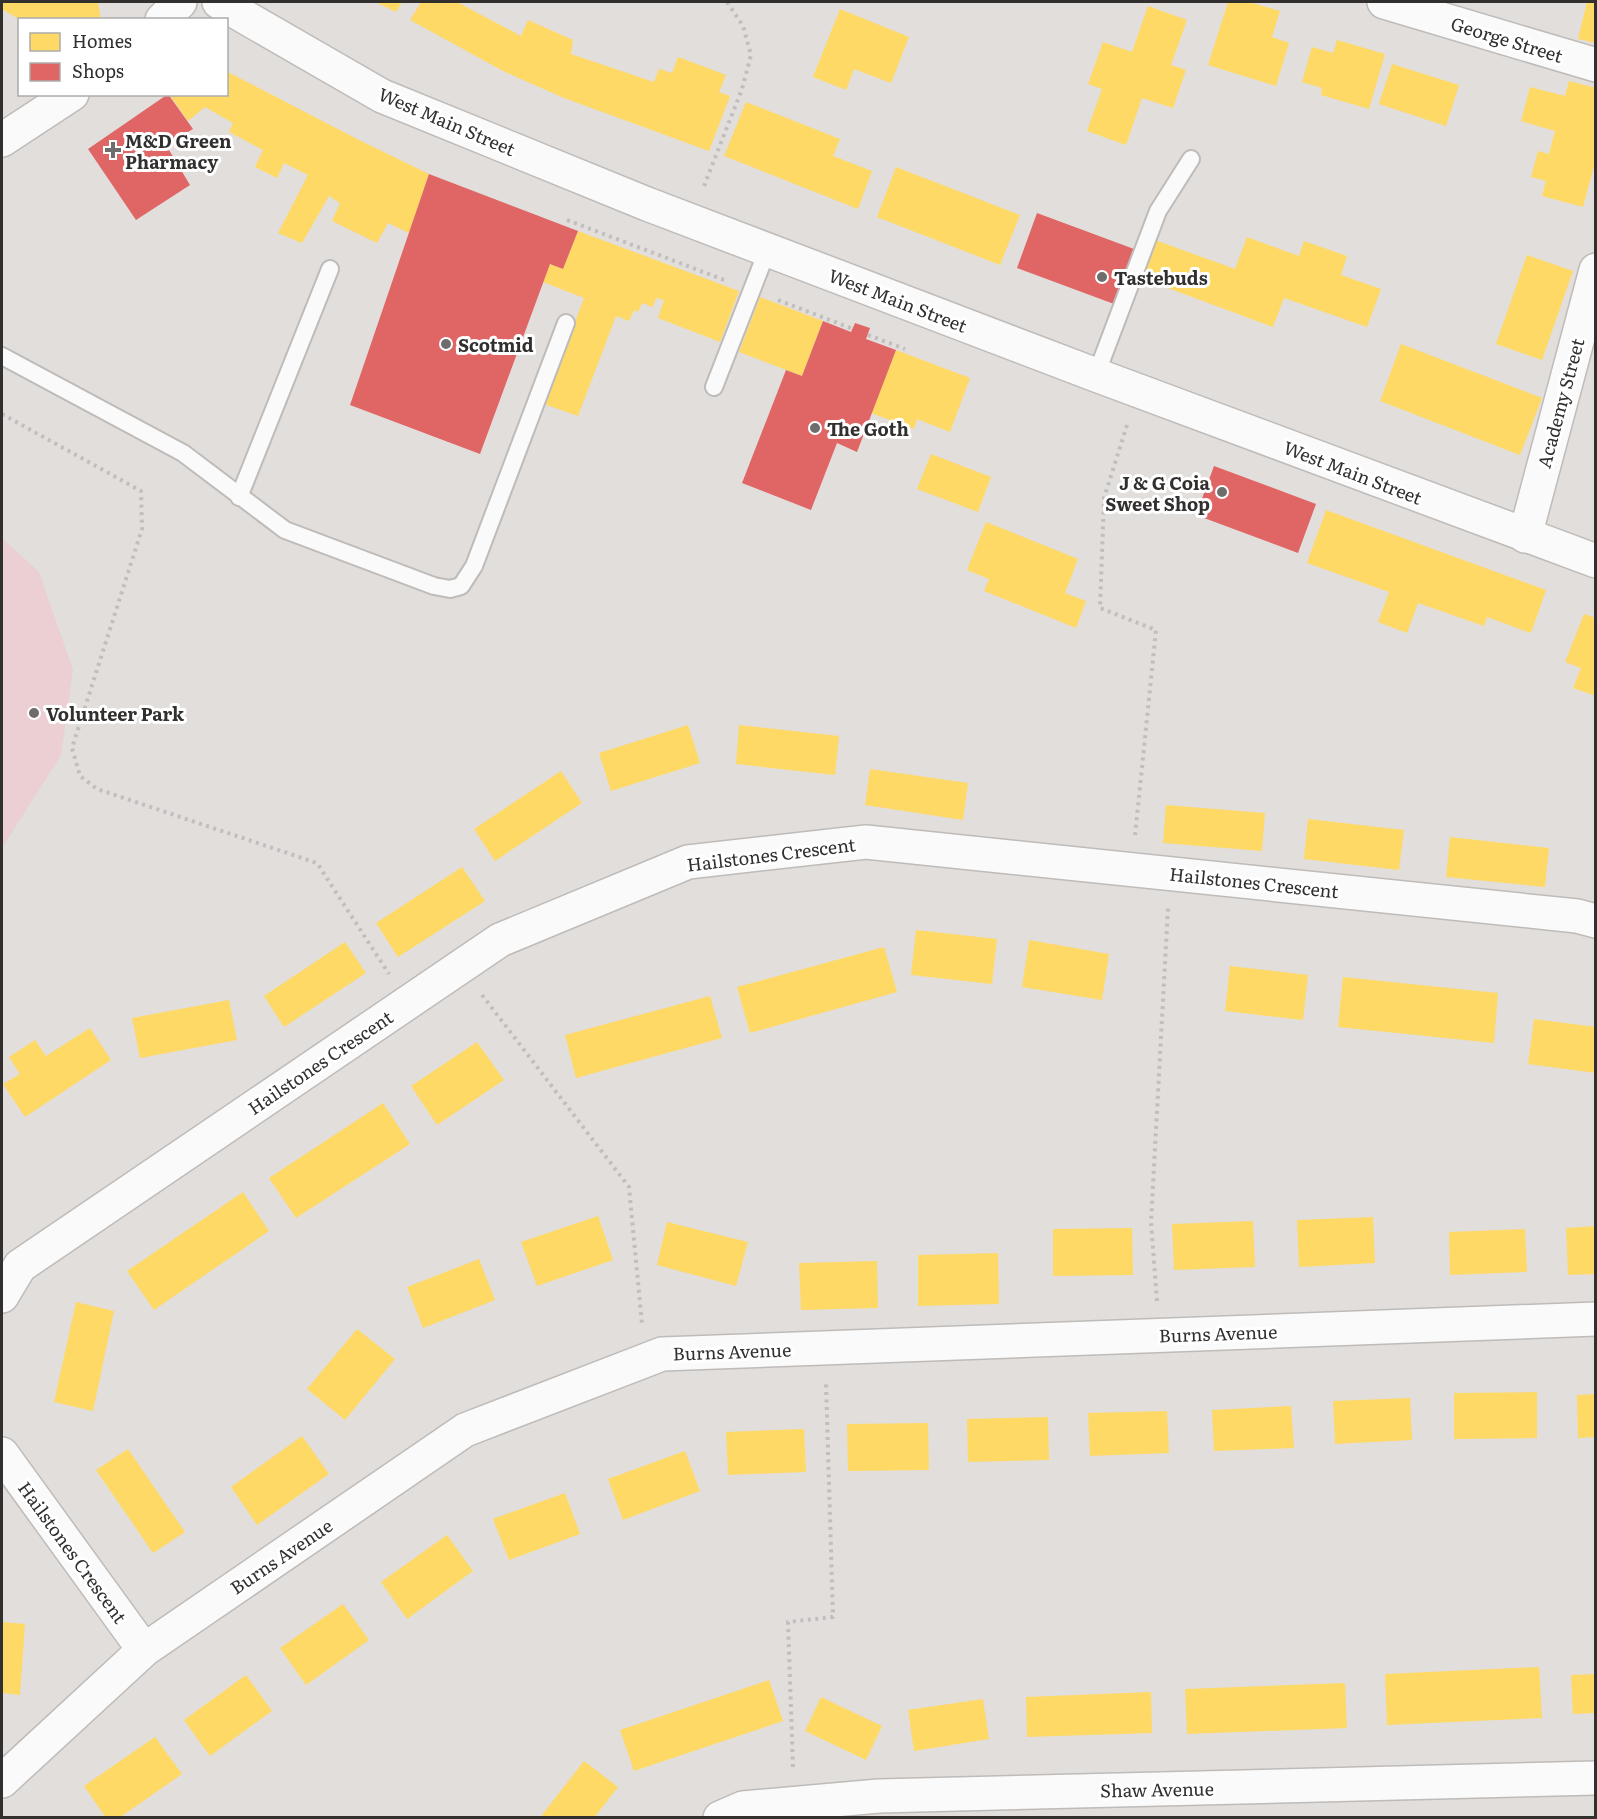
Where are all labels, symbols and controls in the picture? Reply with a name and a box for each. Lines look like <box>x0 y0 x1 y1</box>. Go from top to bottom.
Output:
street label: George Street <box>1448 9 1567 69</box>
legend <box>18 18 228 96</box>
text: Homes <box>72 27 132 54</box>
text: Shops <box>72 57 124 84</box>
street label: West Main Street <box>374 80 520 162</box>
place label: M&D Green Pharmacy <box>125 127 232 175</box>
marker: M&D Green Pharmacy <box>106 143 120 157</box>
street label: West Main Street <box>825 261 972 339</box>
place label: Tastebuds <box>1114 264 1208 291</box>
marker: Tastebuds <box>1095 270 1109 284</box>
place label: Scotmid <box>458 331 534 358</box>
street label: Academy Street <box>1530 334 1591 471</box>
marker: Scotmid <box>439 337 453 351</box>
place label: The Goth <box>827 415 909 442</box>
marker: The Goth <box>808 421 822 435</box>
street label: West Main Street <box>1280 433 1427 511</box>
place label: J & G Coia Sweet Shop <box>1105 469 1211 517</box>
marker: J & G Coia Sweet Shop <box>1215 485 1229 499</box>
place label: Volunteer Park <box>46 700 185 727</box>
marker: Volunteer Park <box>27 706 41 720</box>
street label: Hailstones Crescent <box>685 830 858 878</box>
street label: Hailstones Crescent <box>1168 860 1341 904</box>
street label: Hailstones Crescent <box>242 1003 399 1121</box>
street label: Burns Avenue <box>1158 1317 1278 1349</box>
street label: Burns Avenue <box>672 1335 792 1367</box>
street label: Hailstones Crescent <box>12 1475 134 1629</box>
street label: Burns Avenue <box>224 1512 338 1600</box>
street label: Shaw Avenue <box>1100 1775 1214 1803</box>

